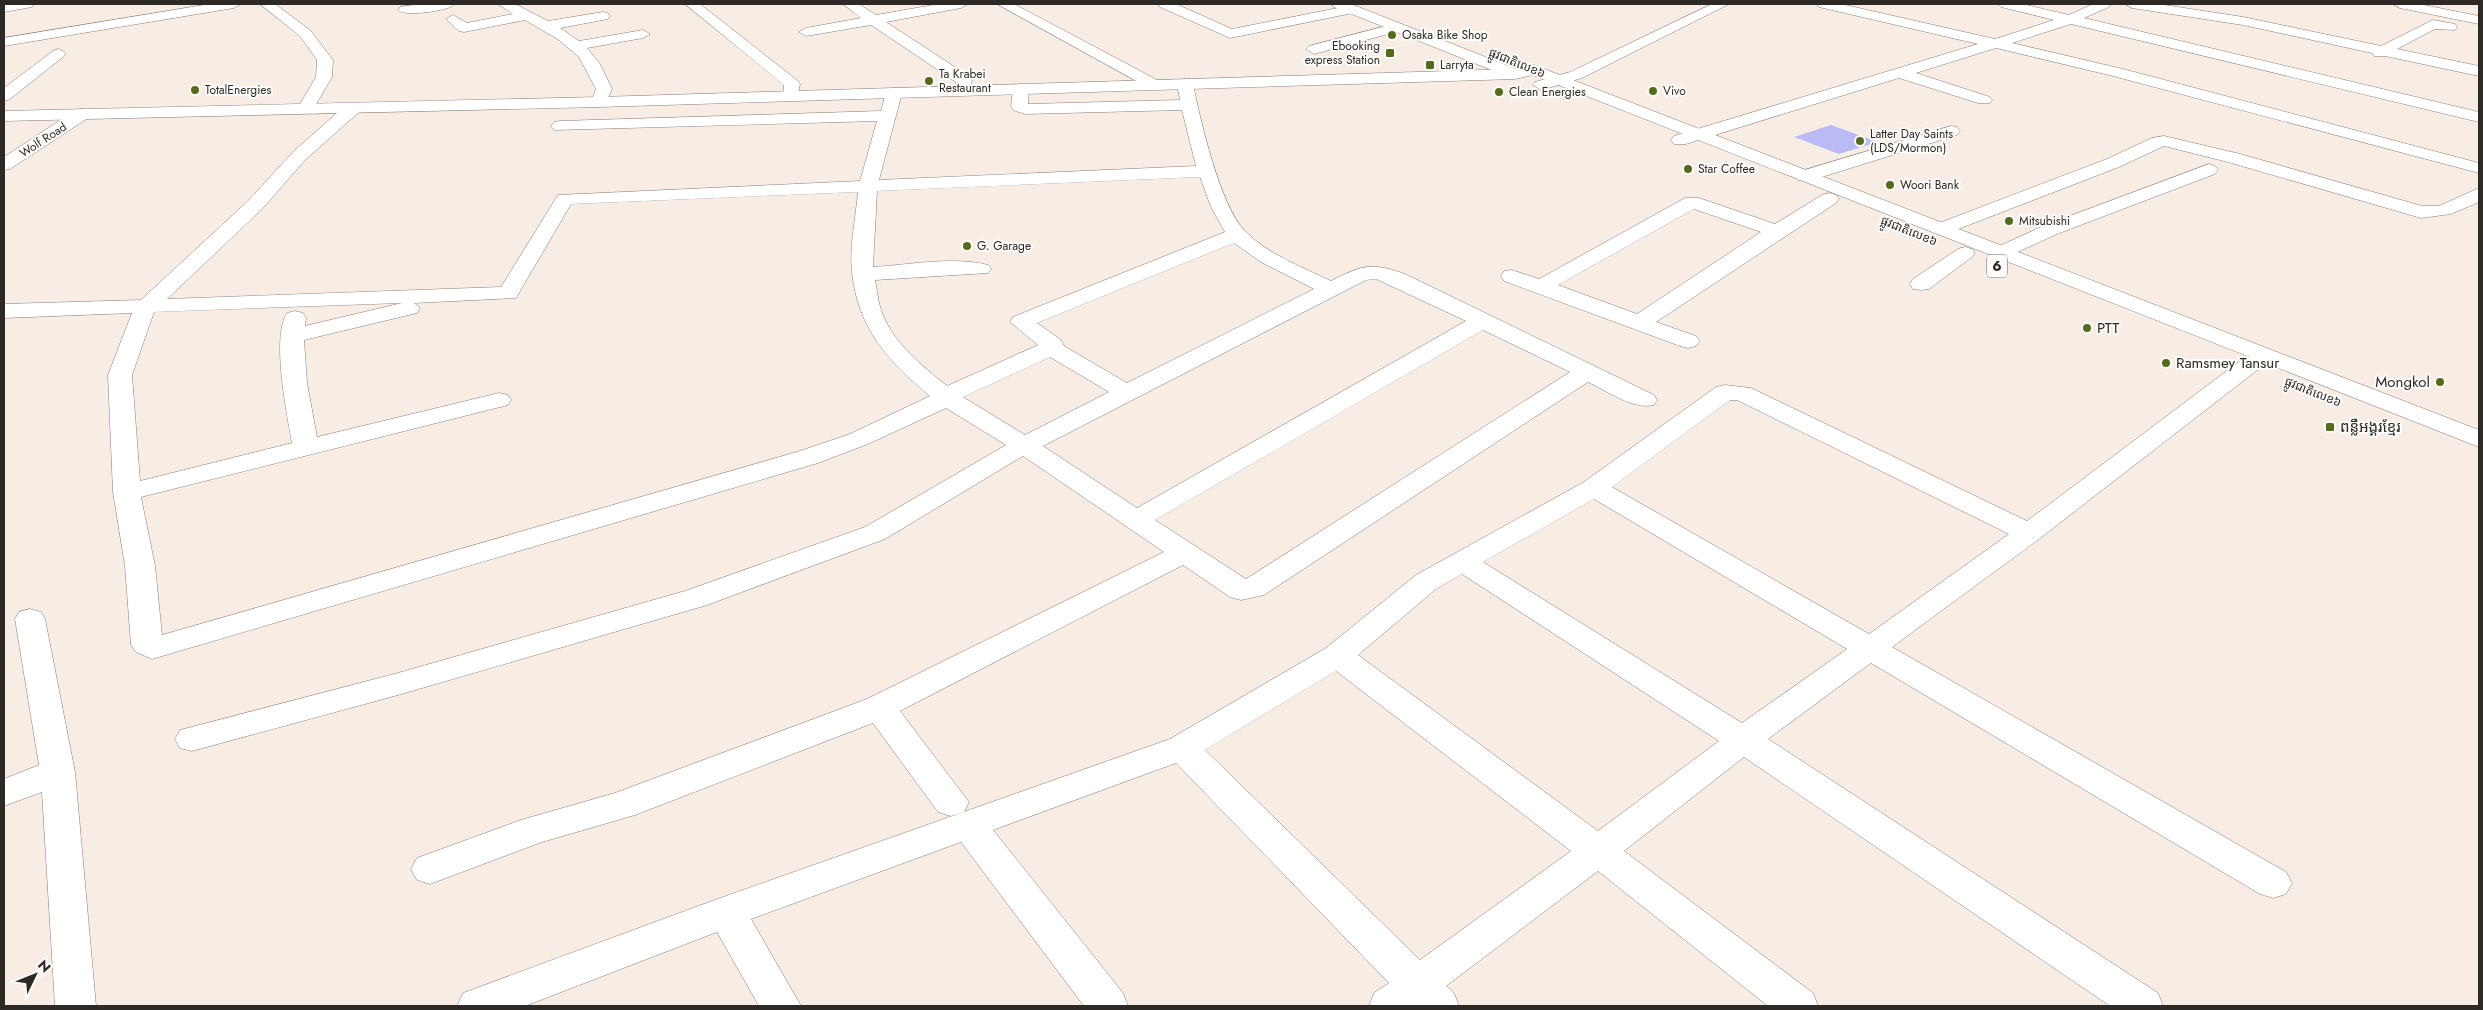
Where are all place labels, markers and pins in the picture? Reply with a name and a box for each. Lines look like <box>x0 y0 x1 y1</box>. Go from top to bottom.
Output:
place label: Osaka Bike Shop <box>1402 26 1488 44</box>
marker: Osaka Bike Shop <box>1386 29 1398 41</box>
place label: Ebooking express Station <box>1305 37 1380 69</box>
marker: Ebooking express Station <box>1384 47 1396 59</box>
place label: Larryta <box>1440 56 1474 74</box>
marker: Larryta <box>1424 59 1436 71</box>
place label: Ta Krabei Restaurant <box>939 65 991 97</box>
marker: Ta Krabei Restaurant <box>923 75 935 87</box>
place label: TotalEnergies <box>205 81 272 99</box>
place label: Vivo <box>1663 82 1686 100</box>
place label: Clean Energies <box>1509 83 1586 101</box>
marker: TotalEnergies <box>189 84 201 96</box>
marker: Vivo <box>1647 85 1659 97</box>
marker: Clean Energies <box>1493 86 1505 98</box>
place label: Latter Day Saints (LDS/Mormon) <box>1870 125 1953 157</box>
marker: Latter Day Saints (LDS/Mormon) <box>1854 135 1866 147</box>
place label: Star Coffee <box>1698 160 1755 178</box>
marker: Star Coffee <box>1682 163 1694 175</box>
place label: Woori Bank <box>1900 176 1960 194</box>
marker: Woori Bank <box>1884 179 1896 191</box>
place label: Mitsubishi <box>2019 212 2070 230</box>
marker: Mitsubishi <box>2003 215 2015 227</box>
place label: G. Garage <box>977 237 1031 255</box>
marker: G. Garage <box>961 240 973 252</box>
place label: PTT <box>2097 317 2119 339</box>
marker: PTT <box>2081 322 2093 334</box>
place label: Ramsmey Tansur <box>2176 352 2280 374</box>
marker: Ramsmey Tansur <box>2160 357 2172 369</box>
place label: Mongkol <box>2375 371 2430 393</box>
marker: Mongkol <box>2434 376 2446 388</box>
place label: ពន្លឺអង្គរខ្មែរ <box>2340 416 2401 438</box>
marker: ពន្លឺអង្គរខ្មែរ <box>2324 421 2336 433</box>

